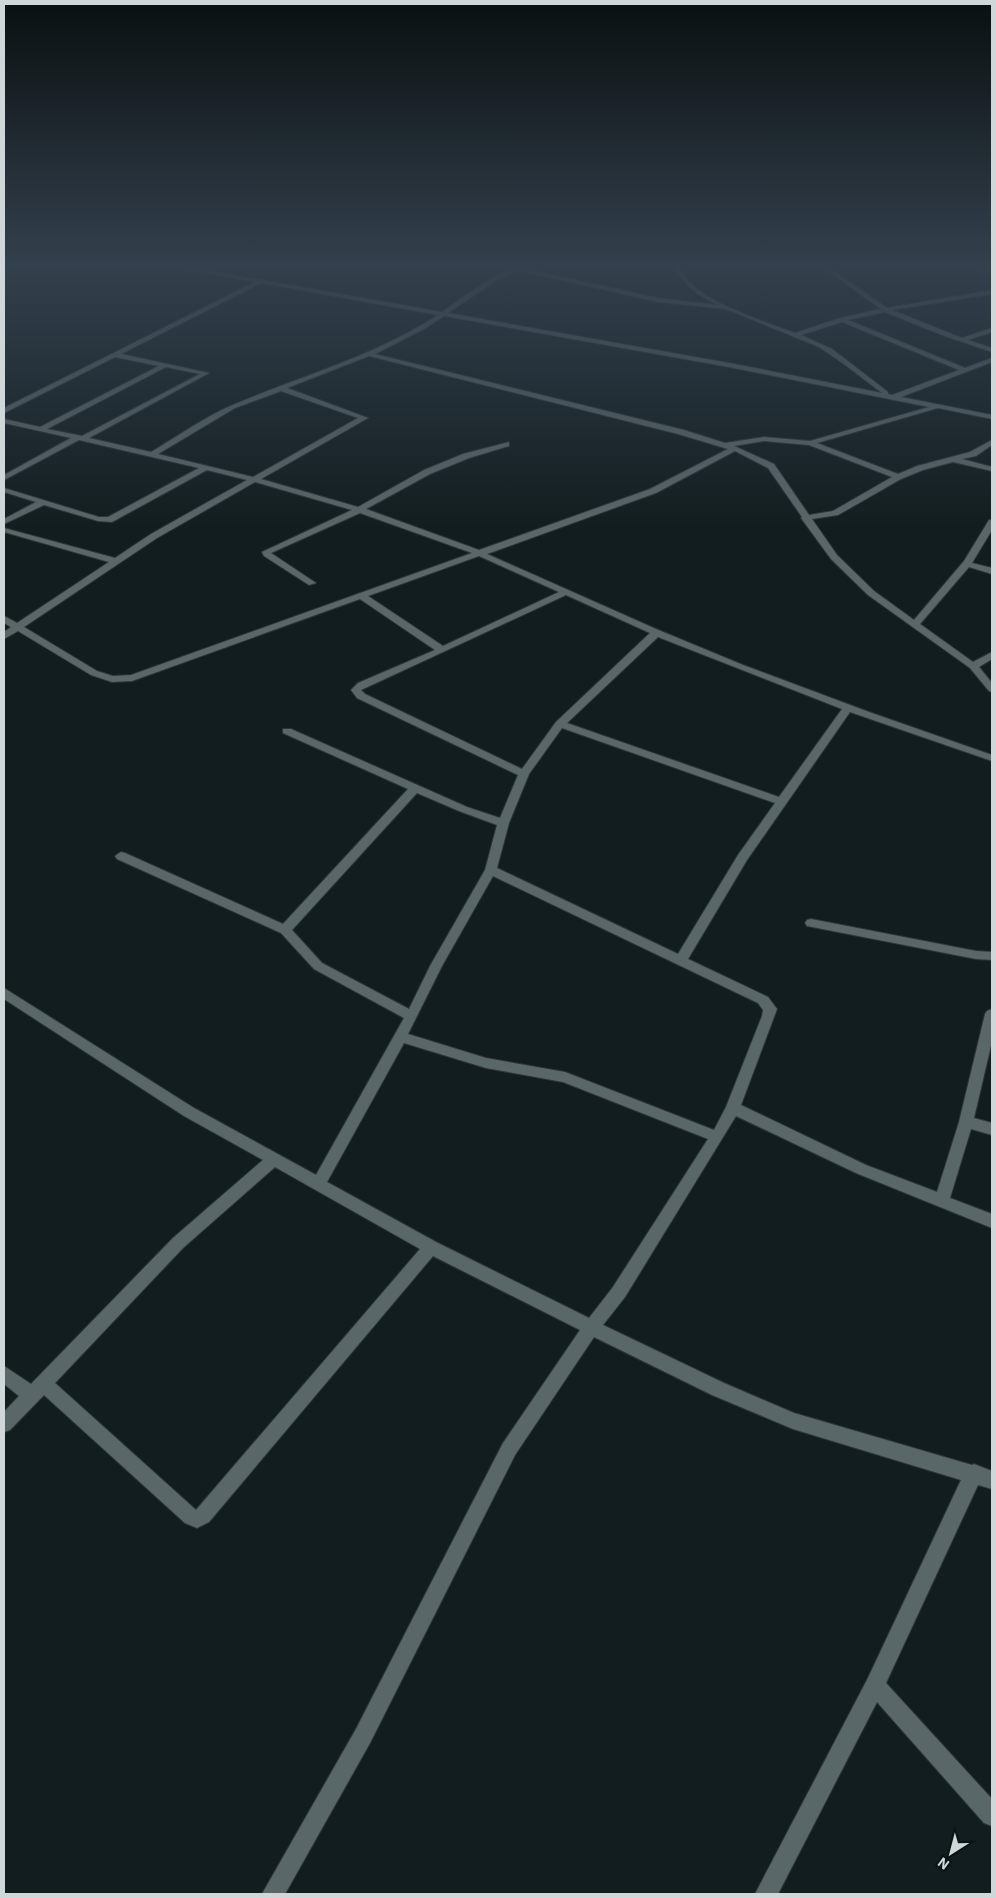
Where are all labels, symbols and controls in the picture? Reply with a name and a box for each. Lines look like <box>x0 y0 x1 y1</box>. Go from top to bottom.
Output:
north arrow <box>926 1828 976 1878</box>
text: N <box>934 1853 953 1874</box>

